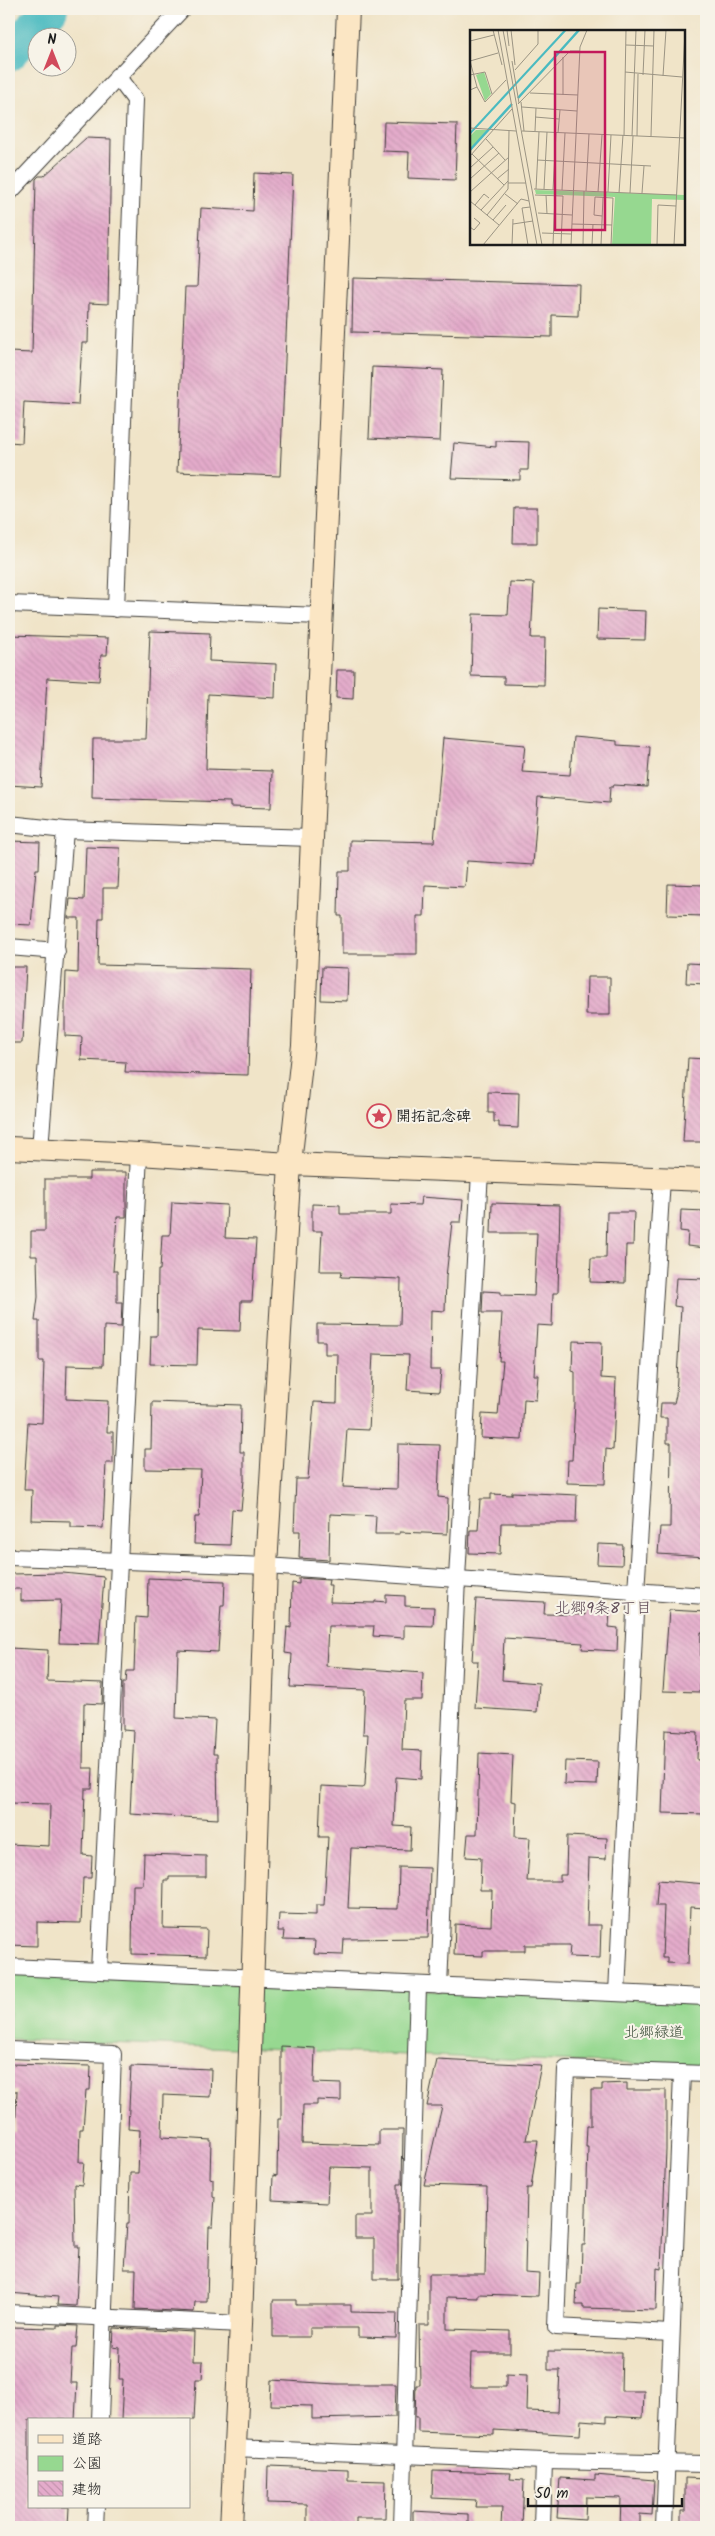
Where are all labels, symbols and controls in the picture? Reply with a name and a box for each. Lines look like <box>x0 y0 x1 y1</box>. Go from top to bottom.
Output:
north arrow <box>28 28 78 78</box>
text: N <box>48 29 57 51</box>
inset map <box>470 30 685 245</box>
place icon: 開拓記念碑 <box>366 1103 392 1129</box>
place label: 開拓記念碑 <box>396 1105 471 1129</box>
district label: 北郷9条8丁目 <box>554 1596 652 1621</box>
park label: 北郷緑道 <box>624 2021 684 2045</box>
legend <box>28 2418 190 2508</box>
text: 道路 <box>72 2428 102 2452</box>
text: 公園 <box>72 2452 102 2476</box>
scale bar <box>528 2476 681 2508</box>
text: 建物 <box>72 2478 102 2502</box>
text: 50 m <box>535 2482 569 2506</box>

